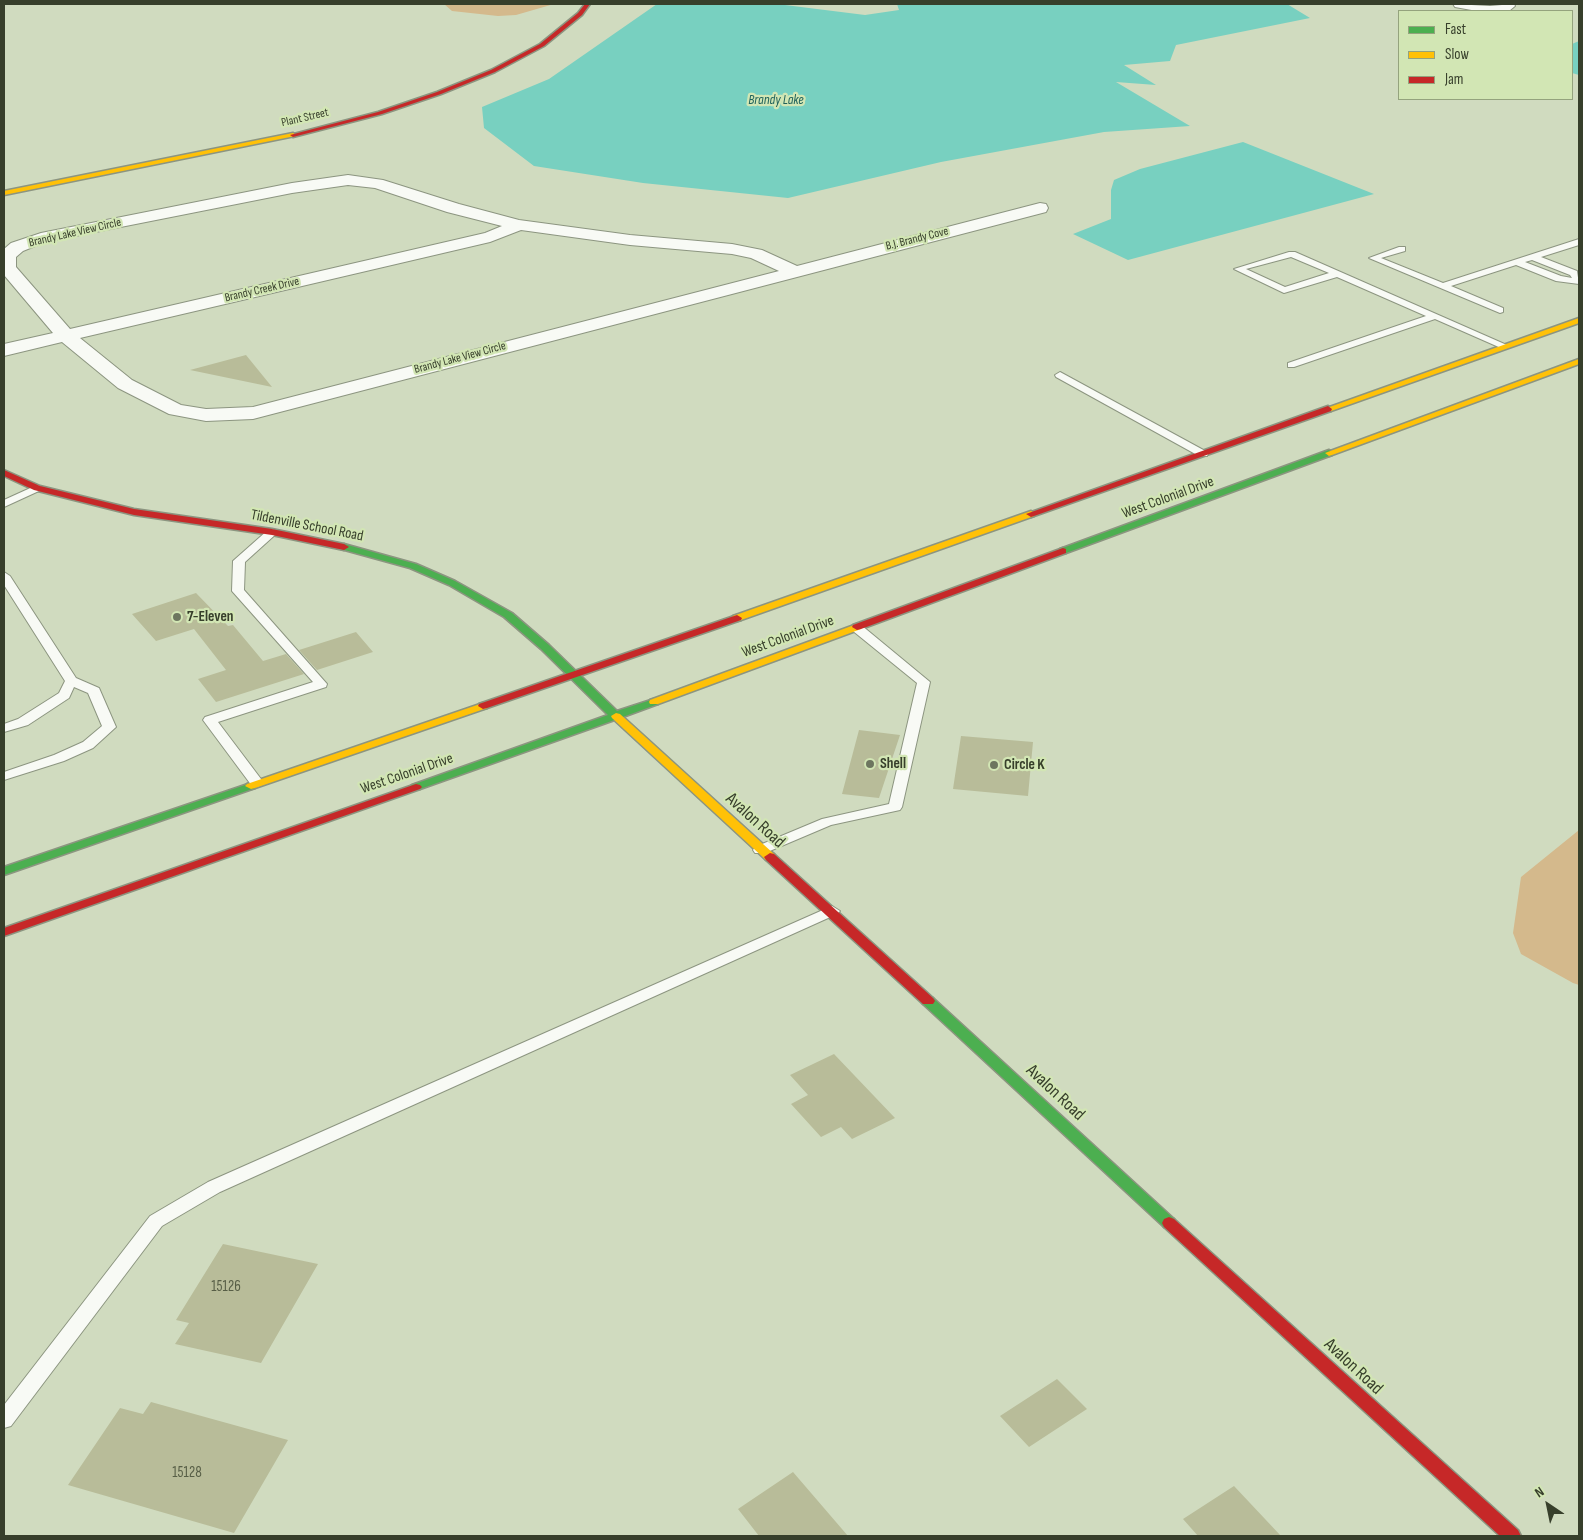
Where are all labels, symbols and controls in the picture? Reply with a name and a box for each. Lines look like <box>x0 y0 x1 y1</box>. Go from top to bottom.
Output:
legend <box>1398 10 1573 100</box>
text: Fast <box>1445 20 1466 39</box>
text: Slow <box>1445 45 1469 64</box>
text: Jam <box>1445 70 1463 89</box>
water label: Brandy Lake <box>748 92 804 108</box>
street label: Plant Street <box>280 106 330 130</box>
street label: Brandy Lake View Circle <box>27 215 123 251</box>
street label: B.J. Brandy Cove <box>884 224 950 254</box>
street label: Brandy Creek Drive <box>223 274 301 306</box>
street label: Brandy Lake View Circle <box>413 339 507 377</box>
street label: West Colonial Drive <box>1120 473 1216 523</box>
street label: Tildenville School Road <box>249 506 365 546</box>
place label: 7-Eleven <box>187 608 234 626</box>
marker: 7-Eleven <box>171 611 183 623</box>
street label: West Colonial Drive <box>740 612 836 662</box>
street label: West Colonial Drive <box>358 750 456 798</box>
place label: Shell <box>880 755 906 773</box>
place label: Circle K <box>1004 756 1045 774</box>
marker: Shell <box>864 758 876 770</box>
marker: Circle K <box>988 759 1000 771</box>
street label: Avalon Road <box>721 789 789 853</box>
street label: Avalon Road <box>1021 1060 1089 1126</box>
house number: 15126 <box>211 1278 241 1296</box>
street label: Avalon Road <box>1319 1334 1387 1400</box>
house number: 15128 <box>172 1464 202 1482</box>
north arrow <box>1523 1480 1573 1530</box>
text: N <box>1531 1483 1547 1501</box>

